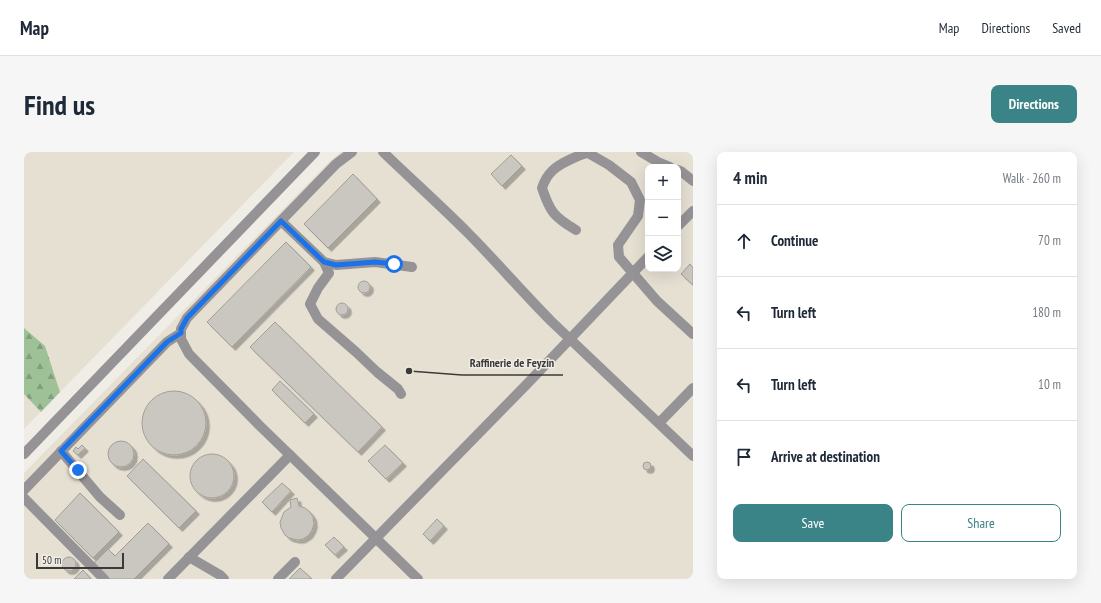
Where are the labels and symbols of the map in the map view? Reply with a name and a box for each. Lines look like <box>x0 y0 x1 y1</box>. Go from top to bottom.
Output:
route start <box>385 255 403 273</box>
callout: Raffinerie de Feyzin <box>462 351 563 375</box>
text: Raffinerie de Feyzin <box>470 355 554 370</box>
route end <box>69 461 87 479</box>
scale bar <box>36 551 124 570</box>

